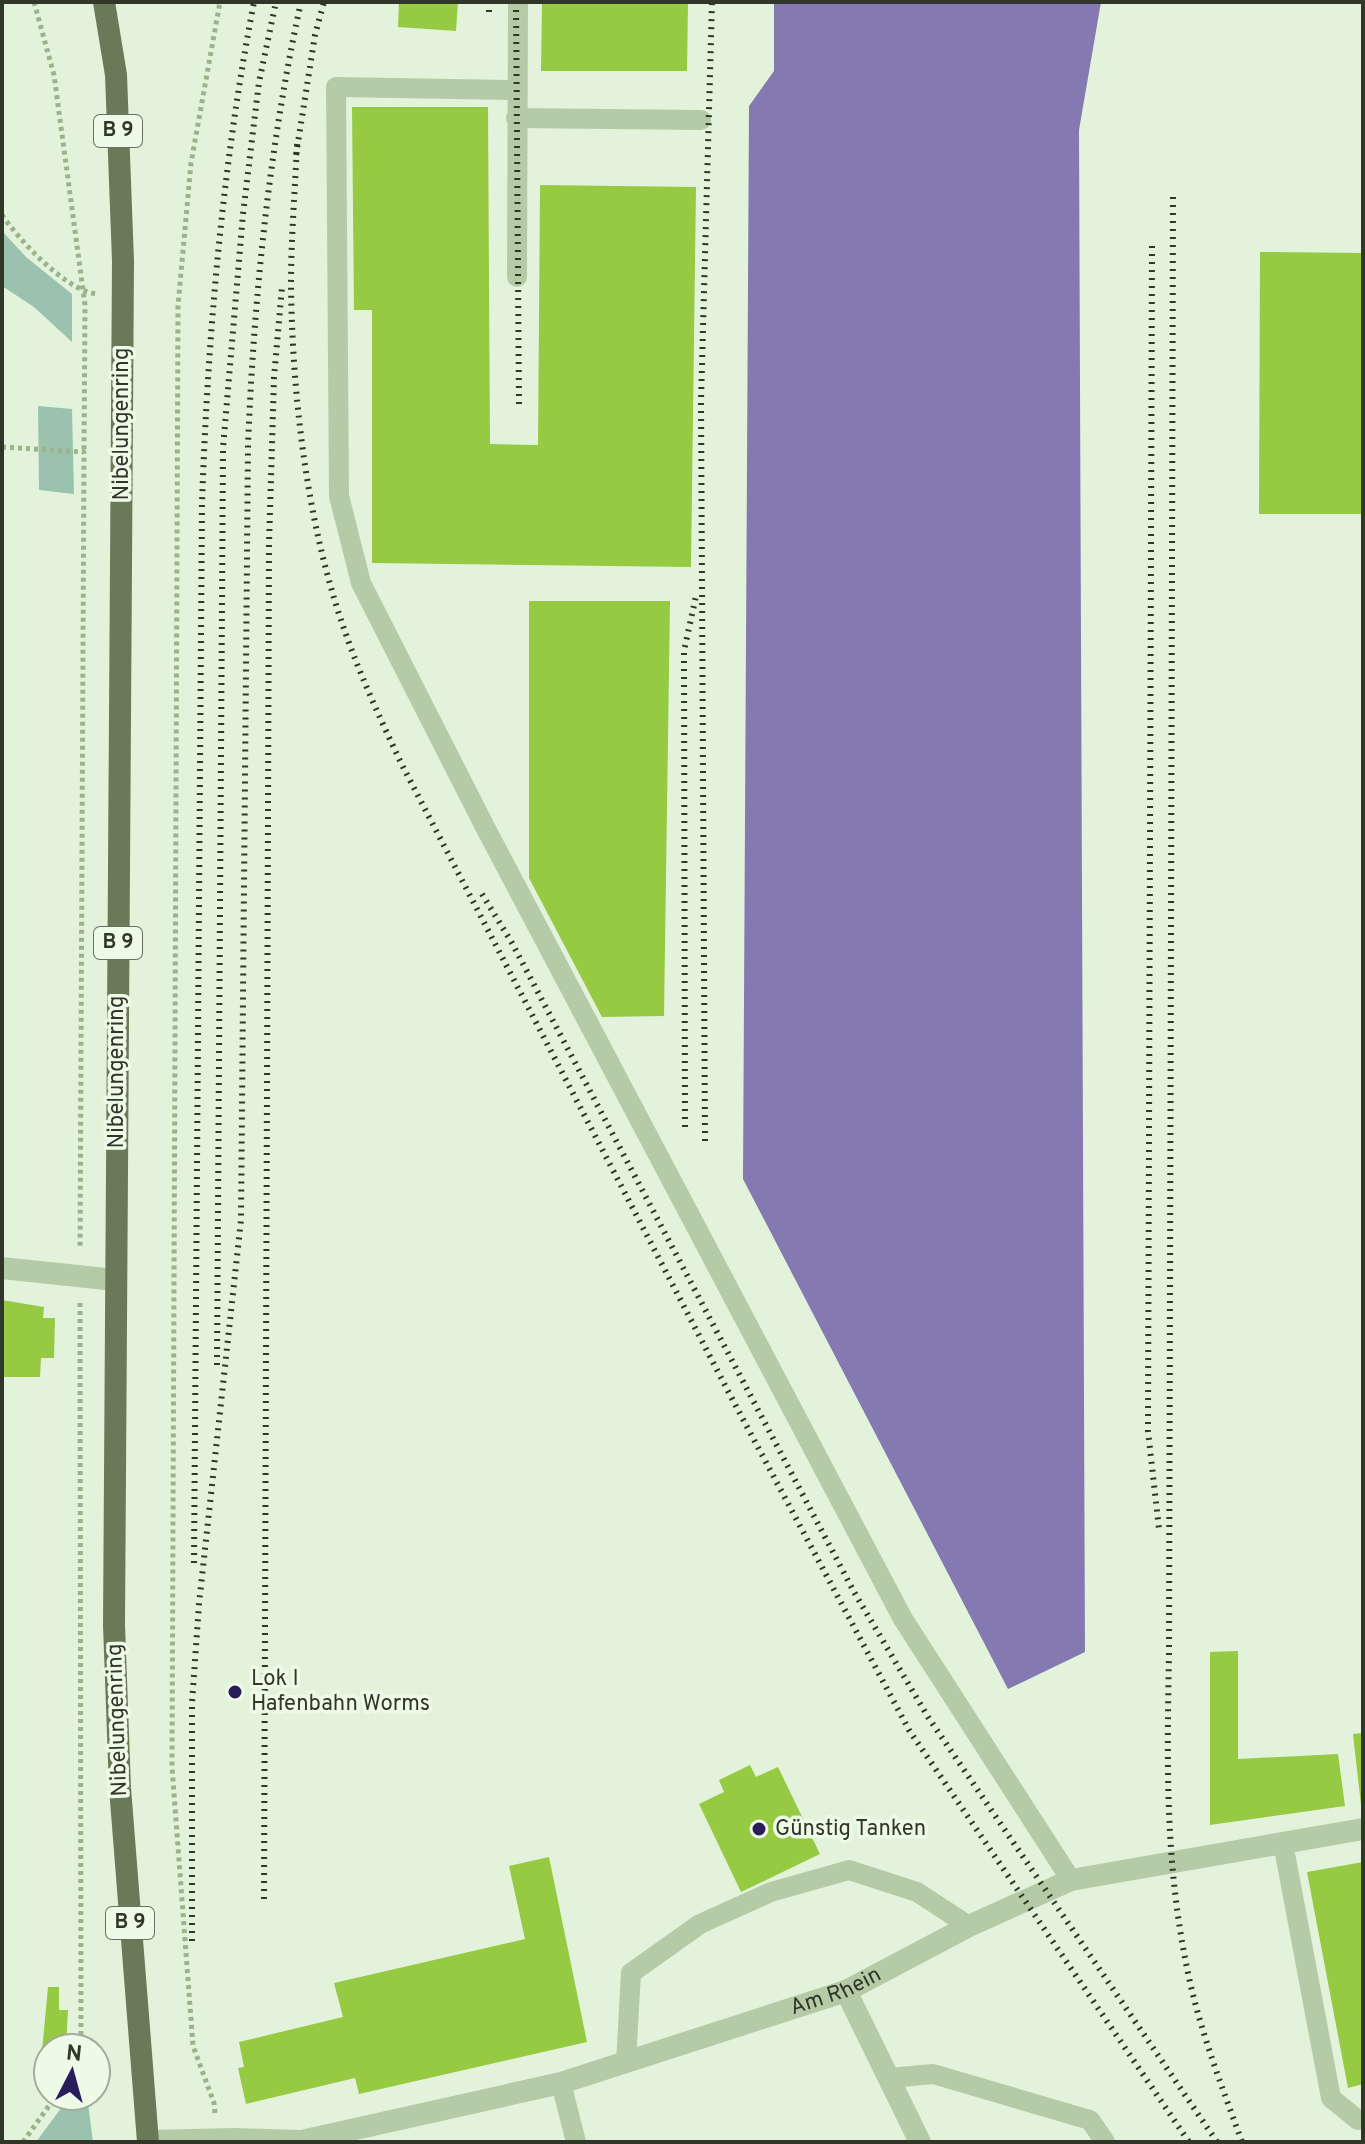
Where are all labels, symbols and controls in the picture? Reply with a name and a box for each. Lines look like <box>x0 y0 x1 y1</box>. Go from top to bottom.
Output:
road number: B 9 <box>94 115 142 147</box>
street label: Nibelungenring <box>109 348 136 500</box>
road number: B 9 <box>94 927 142 959</box>
street label: Nibelungenring <box>104 996 131 1148</box>
street label: Nibelungenring <box>102 1643 134 1797</box>
place label: Lok I Hafenbahn Worms <box>251 1666 430 1718</box>
marker: Lok I Hafenbahn Worms <box>226 1683 244 1701</box>
place label: Günstig Tanken <box>775 1816 926 1843</box>
marker: Günstig Tanken <box>750 1820 768 1838</box>
road number: B 9 <box>106 1907 154 1939</box>
street label: Am Rhein <box>787 1961 886 2022</box>
north arrow <box>32 2032 112 2112</box>
text: N <box>65 2040 83 2069</box>

